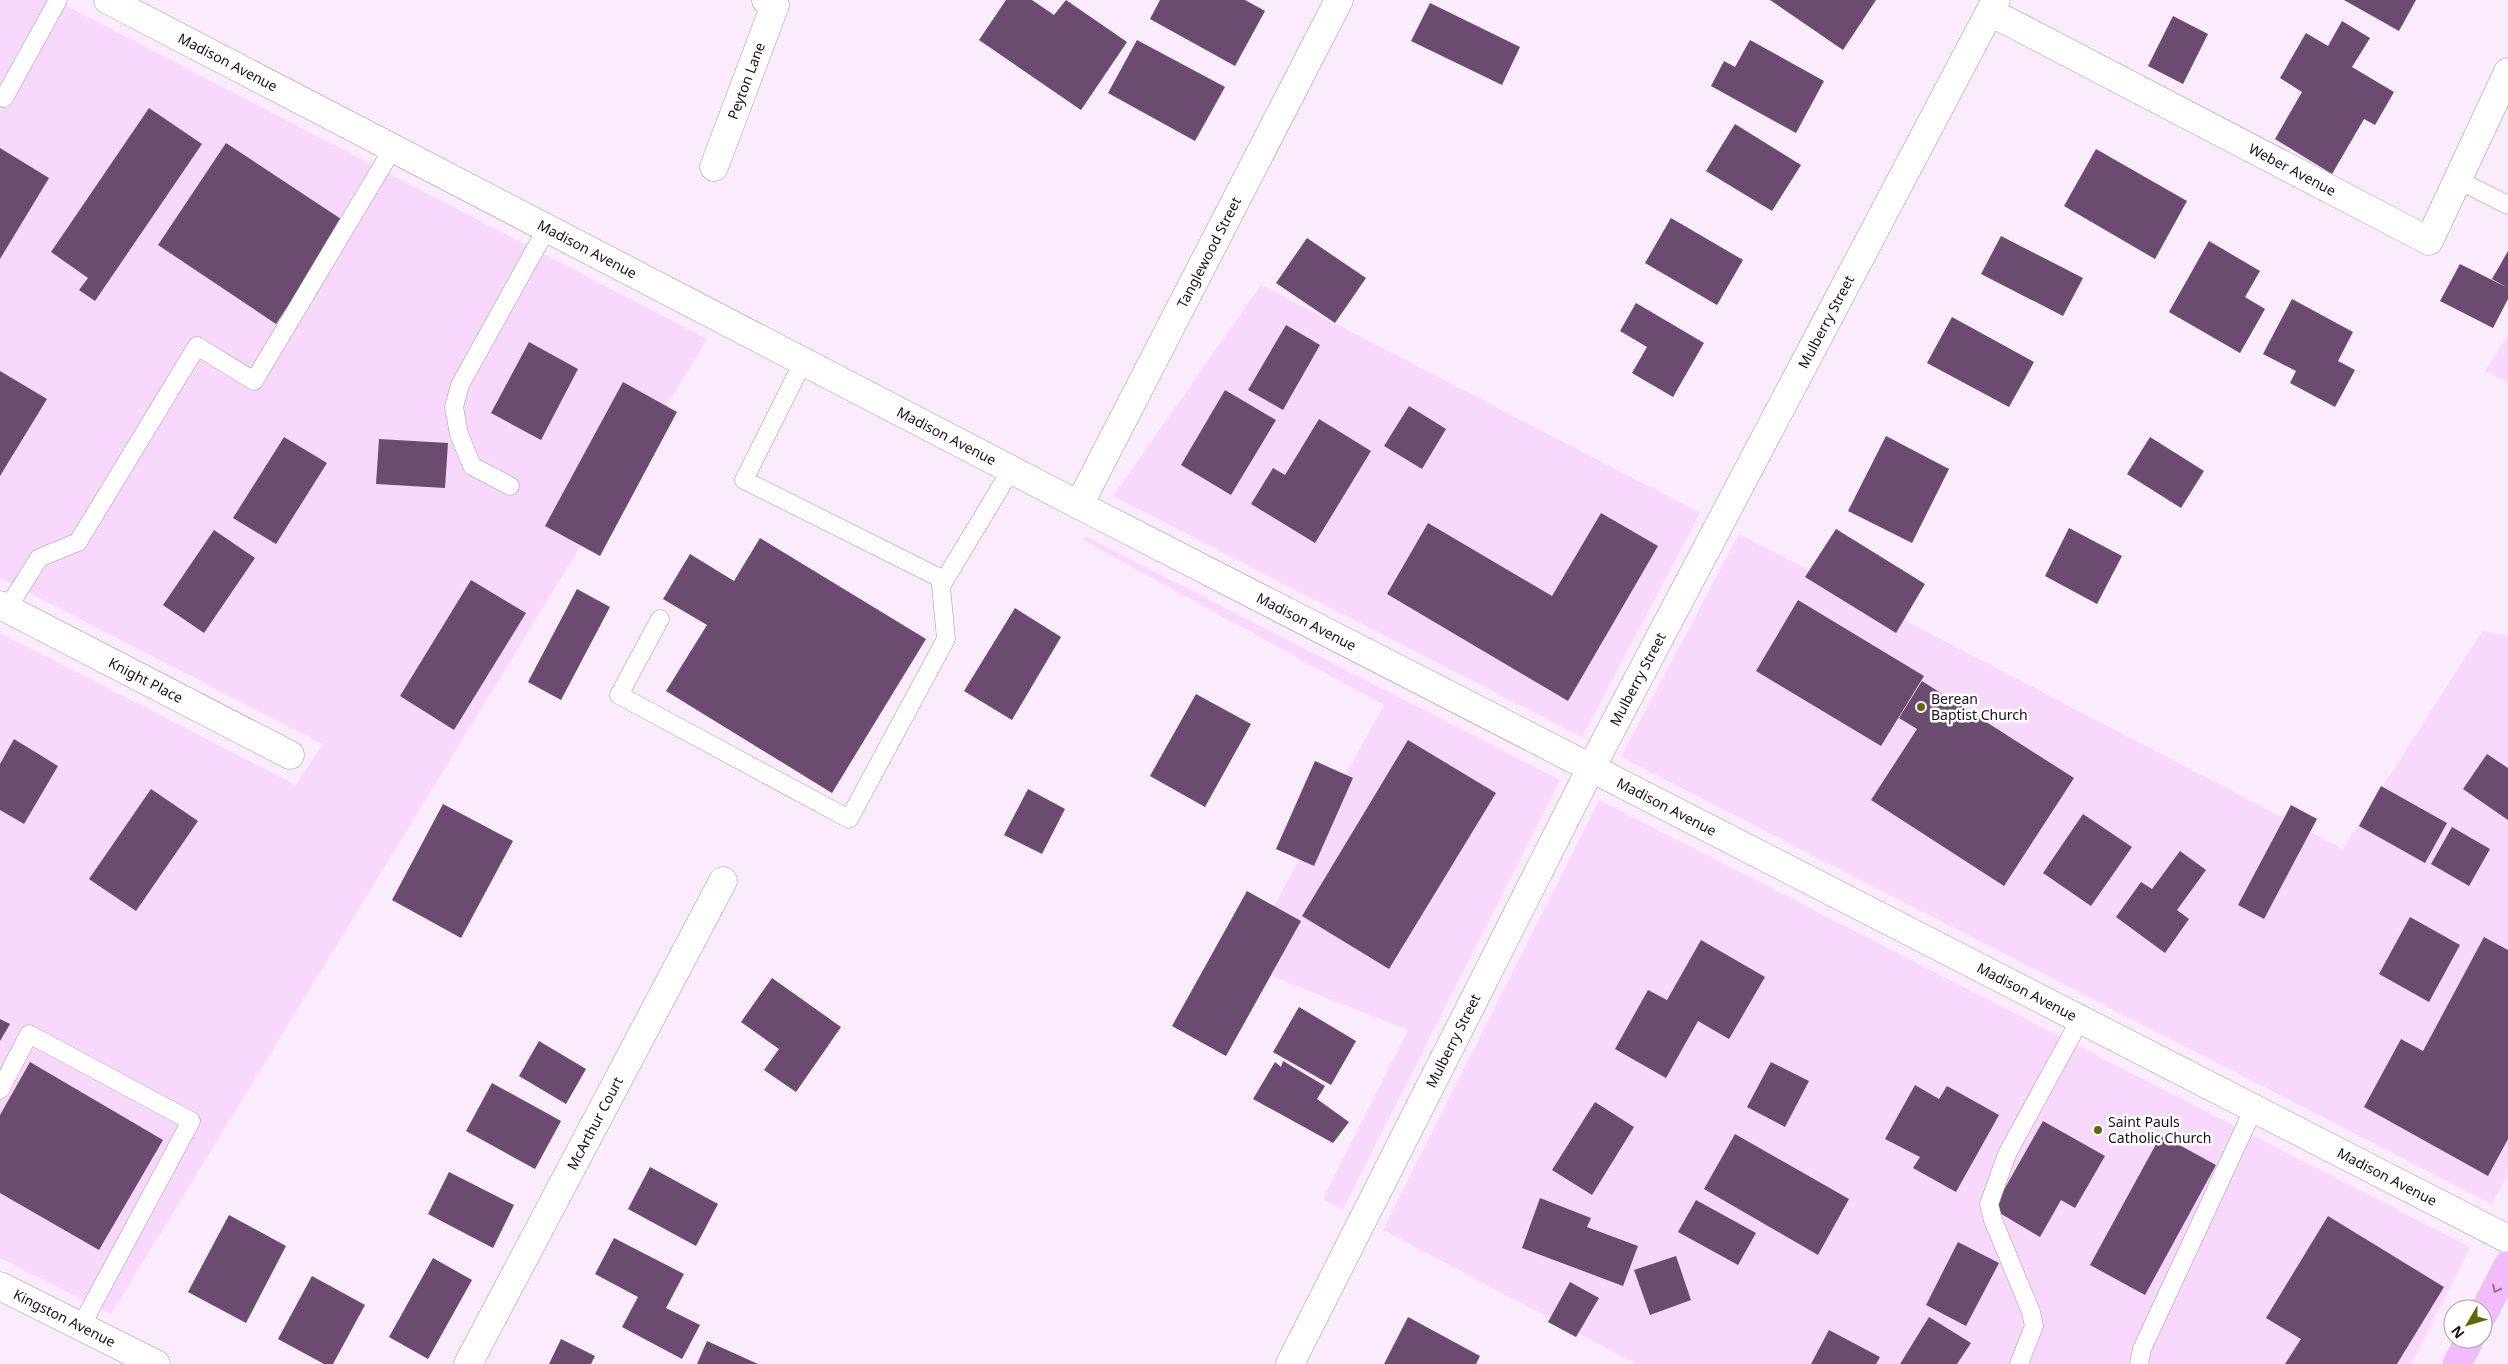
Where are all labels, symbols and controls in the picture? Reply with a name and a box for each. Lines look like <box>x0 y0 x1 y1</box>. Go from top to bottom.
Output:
street label: Madison Avenue <box>175 28 281 96</box>
street label: Peyton Lane <box>723 39 769 122</box>
street label: Weber Avenue <box>2246 139 2340 200</box>
street label: Tanglewood Street <box>1172 193 1245 311</box>
street label: Madison Avenue <box>534 215 640 282</box>
street label: Mulberry Street <box>1793 272 1858 372</box>
street label: Madison Avenue <box>894 402 1000 469</box>
street label: Madison Avenue <box>1253 588 1360 655</box>
street label: Mulberry Street <box>1605 629 1670 729</box>
street label: Knight Place <box>105 653 187 707</box>
place label: Berean Baptist Church <box>1931 689 2028 724</box>
marker: Berean Baptist Church <box>1915 701 1927 713</box>
street label: Madison Avenue <box>1614 773 1720 840</box>
street label: Madison Avenue <box>1974 958 2080 1025</box>
street label: Mulberry Street <box>1421 990 1484 1091</box>
street label: McArthur Court <box>562 1073 627 1173</box>
place label: Saint Pauls Catholic Church <box>2108 1112 2212 1147</box>
marker: Saint Pauls Catholic Church <box>2092 1124 2104 1136</box>
street label: Madison Avenue <box>2334 1143 2440 1210</box>
street label: Kingston Avenue <box>11 1284 119 1351</box>
one-way arrow <box>2492 1284 2502 1293</box>
north arrow <box>2443 1299 2493 1349</box>
text: N <box>2446 1322 2468 1343</box>

